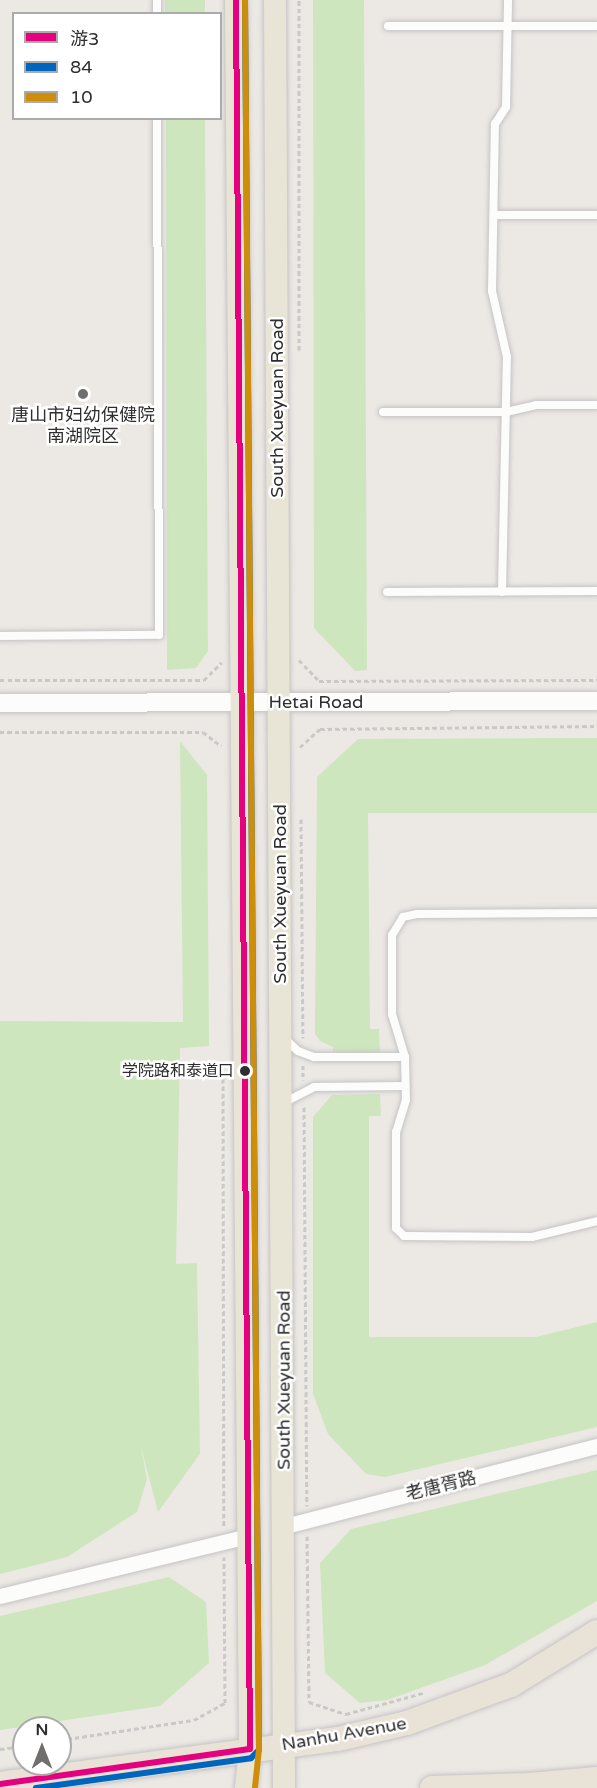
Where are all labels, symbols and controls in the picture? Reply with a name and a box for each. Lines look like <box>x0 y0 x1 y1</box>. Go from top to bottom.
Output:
legend <box>12 12 222 120</box>
text: 游3 <box>70 28 99 50</box>
text: 84 <box>70 56 93 78</box>
text: 10 <box>70 86 93 108</box>
street label: South Xueyuan Road <box>266 318 288 498</box>
marker: 唐山市妇幼保健院 南湖院区 <box>74 385 92 403</box>
place label: 唐山市妇幼保健院 南湖院区 <box>11 405 155 448</box>
street label: Hetai Road <box>269 691 363 713</box>
street label: South Xueyuan Road <box>269 804 291 984</box>
place label: 学院路和泰道口 <box>122 1061 234 1081</box>
marker: 学院路和泰道口 <box>239 1065 251 1077</box>
street label: South Xueyuan Road <box>273 1290 295 1470</box>
street label: 老唐胥路 <box>403 1467 479 1505</box>
street label: Nanhu Avenue <box>280 1712 408 1756</box>
north arrow <box>12 1716 72 1776</box>
text: N <box>36 1720 48 1740</box>

